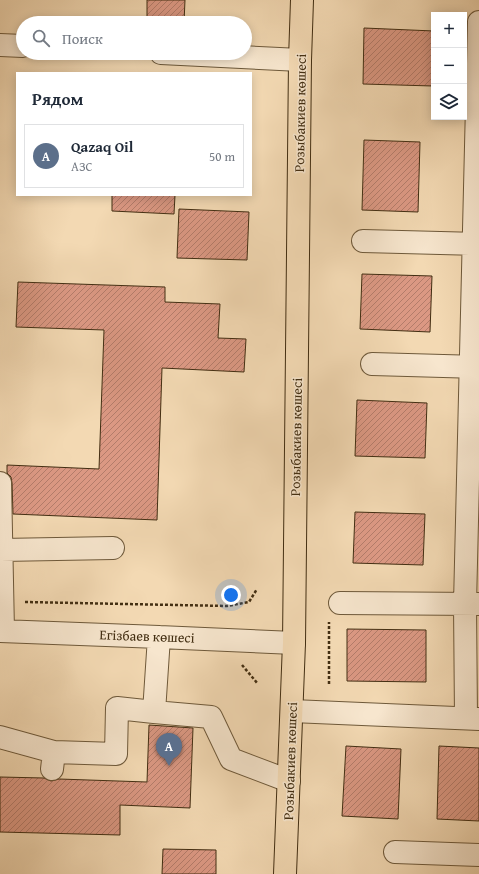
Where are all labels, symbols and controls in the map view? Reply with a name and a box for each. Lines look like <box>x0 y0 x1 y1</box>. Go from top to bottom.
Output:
map controls <box>431 12 467 120</box>
button: + <box>431 12 467 48</box>
search box <box>16 16 252 60</box>
icon: search <box>30 27 52 49</box>
text: Поиск <box>62 28 103 49</box>
button: − <box>431 48 467 84</box>
street label: Розыбакиев көшесі <box>289 54 311 172</box>
button: layers <box>431 84 467 120</box>
text: Рядом <box>32 86 83 111</box>
text: Qazaq Oil <box>71 136 133 157</box>
text: A <box>42 147 50 166</box>
text: 50 m <box>209 147 235 166</box>
text: АЗС <box>71 157 93 176</box>
street label: Розыбакиев көшесі <box>285 378 307 496</box>
your location <box>221 585 241 605</box>
street label: Егізбаев көшесі <box>99 624 195 648</box>
street label: Розыбакиев көшесі <box>278 701 302 820</box>
pin: A <box>156 733 182 766</box>

